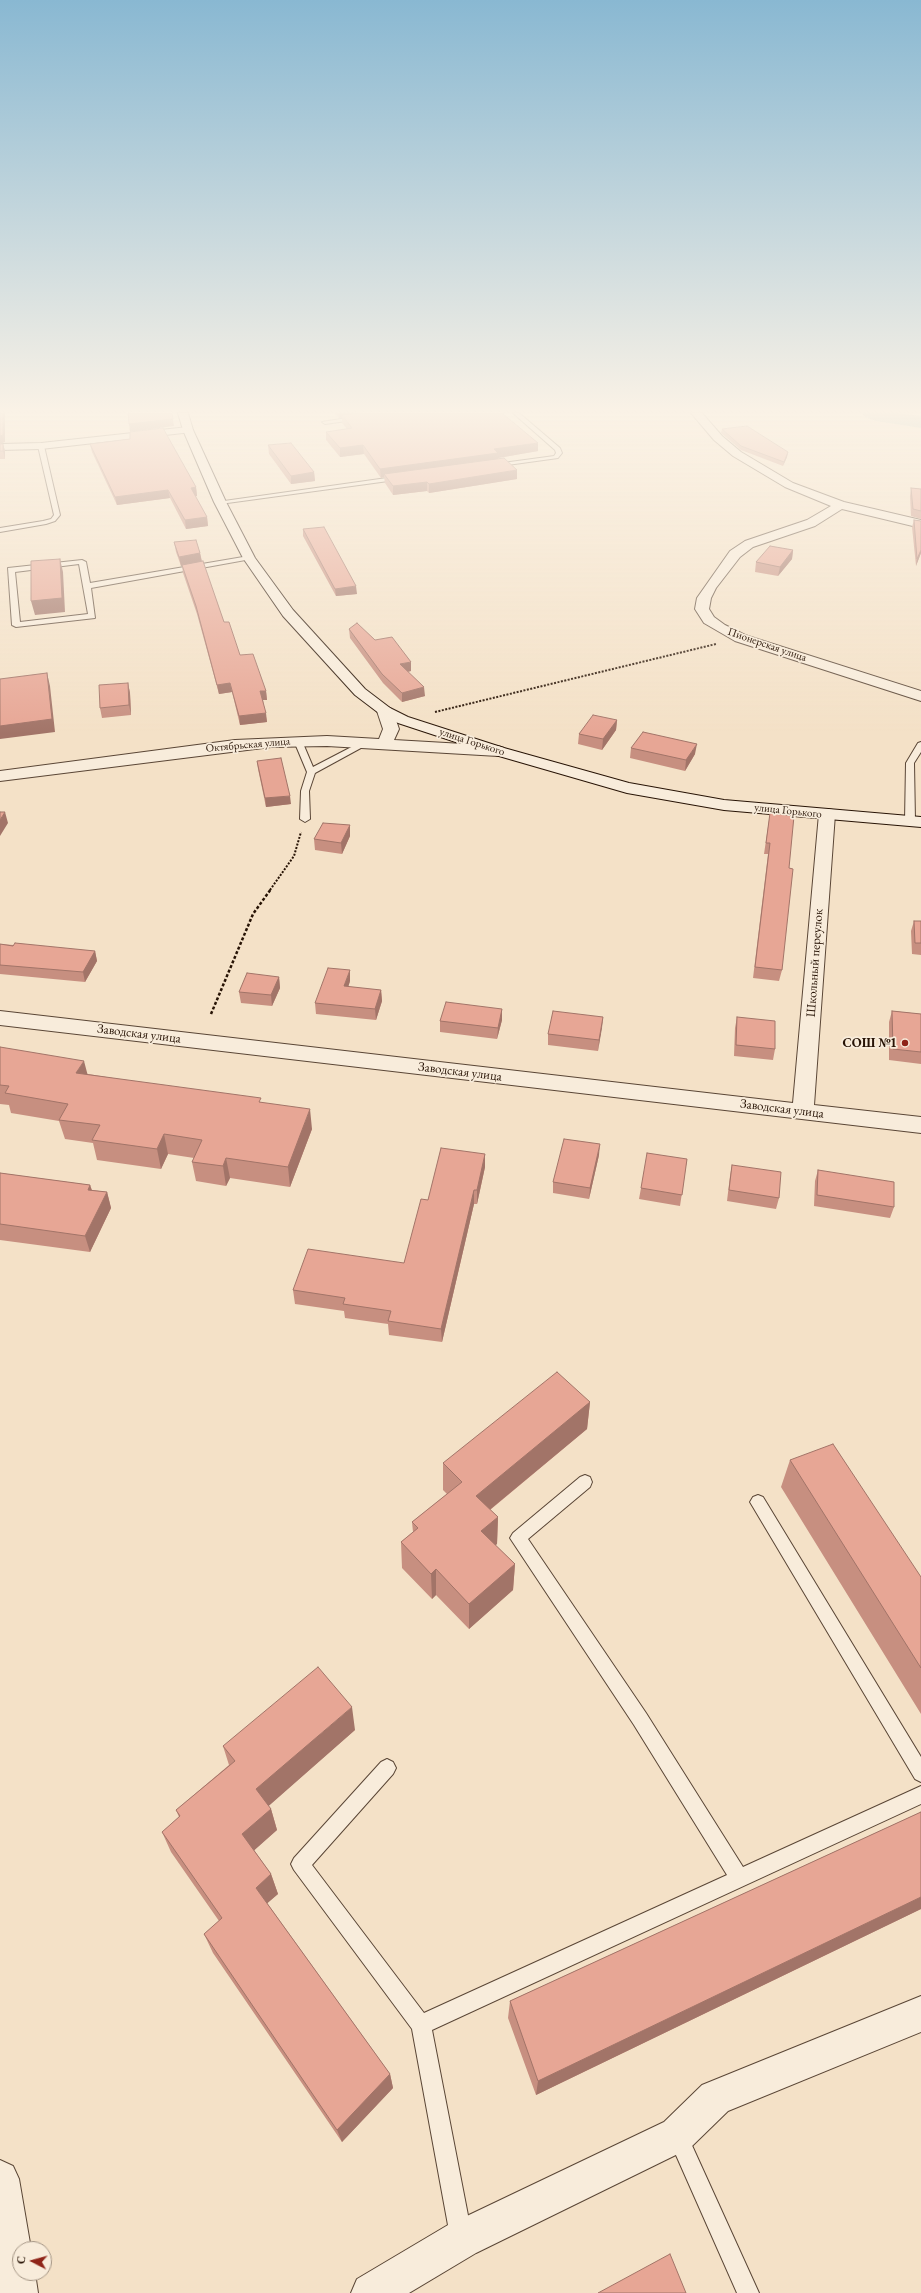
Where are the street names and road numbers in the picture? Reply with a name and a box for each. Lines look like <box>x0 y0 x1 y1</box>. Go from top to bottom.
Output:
street label: Пионерская улица <box>726 625 808 665</box>
street label: улица Горького <box>438 725 506 759</box>
street label: Октябрьская улица <box>205 735 291 755</box>
street label: улица Горького <box>754 801 822 821</box>
street label: Школьный переулок <box>803 908 827 1018</box>
street label: Заводская улица <box>96 1021 182 1047</box>
street label: Заводская улица <box>417 1059 503 1085</box>
street label: Заводская улица <box>739 1096 825 1122</box>

